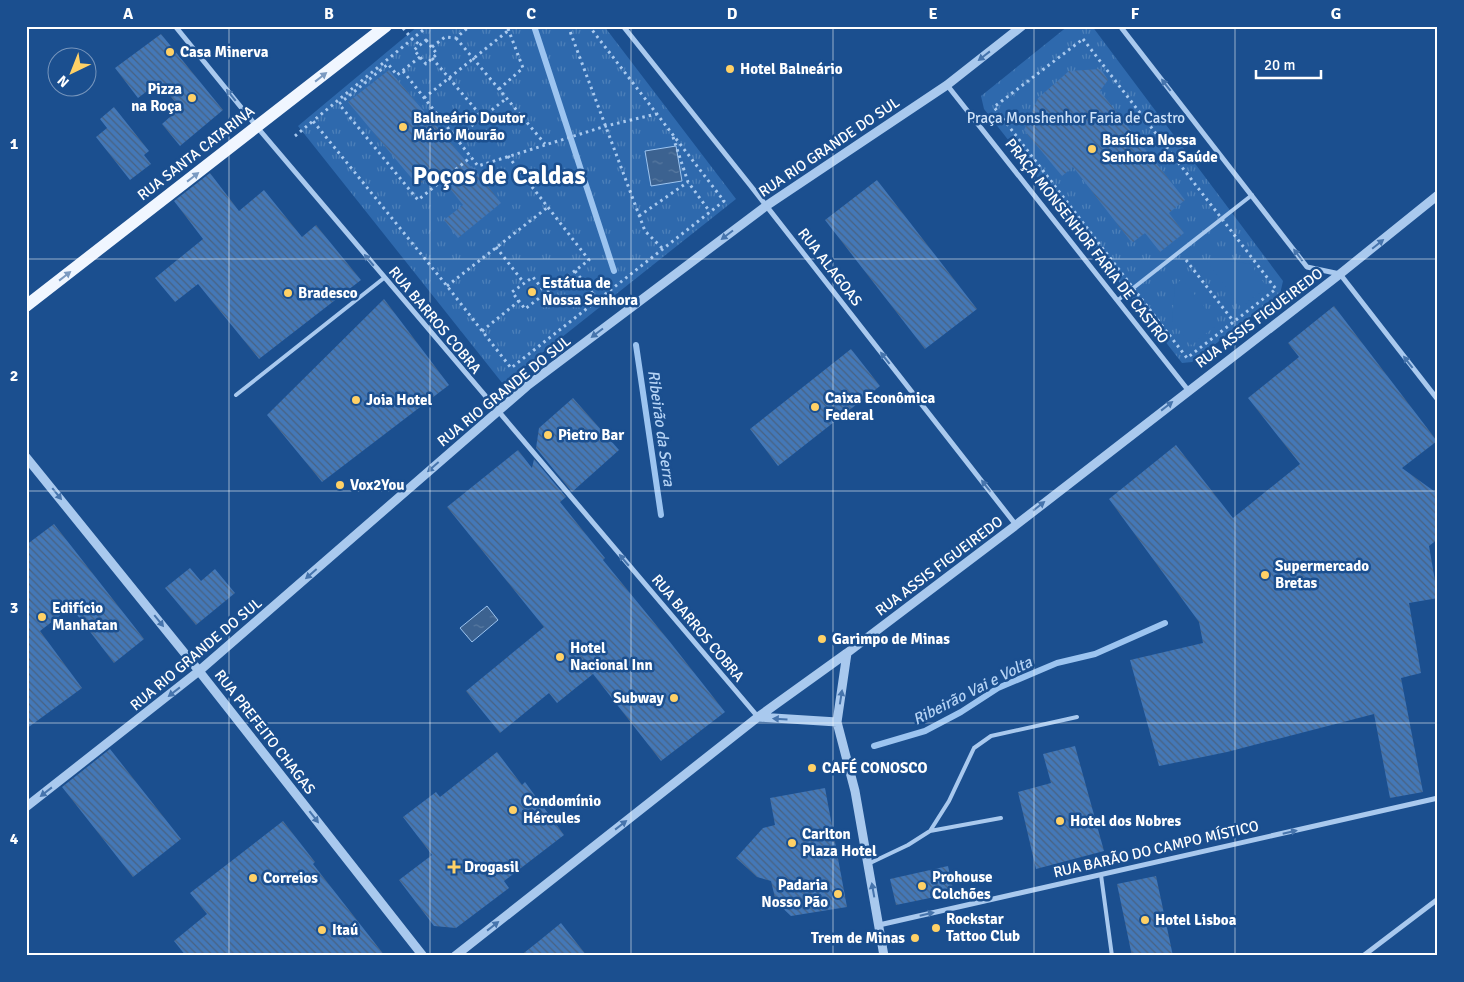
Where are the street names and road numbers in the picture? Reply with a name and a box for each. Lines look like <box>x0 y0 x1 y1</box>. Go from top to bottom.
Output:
street label: RUA RIO GRANDE DO SUL <box>755 93 903 201</box>
street label: RUA SANTA CATARINA <box>134 102 258 204</box>
street label: PRAÇA MONSENHOR FARIA DE CASTRO <box>1001 135 1173 347</box>
street label: RUA ALAGOAS <box>794 225 866 309</box>
street label: RUA BARROS COBRA <box>385 263 485 377</box>
street label: RUA ASSIS FIGUEIREDO <box>1192 264 1326 372</box>
street label: RUA RIO GRANDE DO SUL <box>434 332 574 450</box>
street label: RUA ASSIS FIGUEIREDO <box>872 512 1006 620</box>
street label: RUA BARROS COBRA <box>648 571 748 685</box>
street label: RUA RIO GRANDE DO SUL <box>127 594 266 714</box>
street label: RUA PREFEITO CHAGAS <box>211 666 319 798</box>
street label: RUA BARÃO DO CAMPO MÍSTICO <box>1051 816 1261 881</box>

